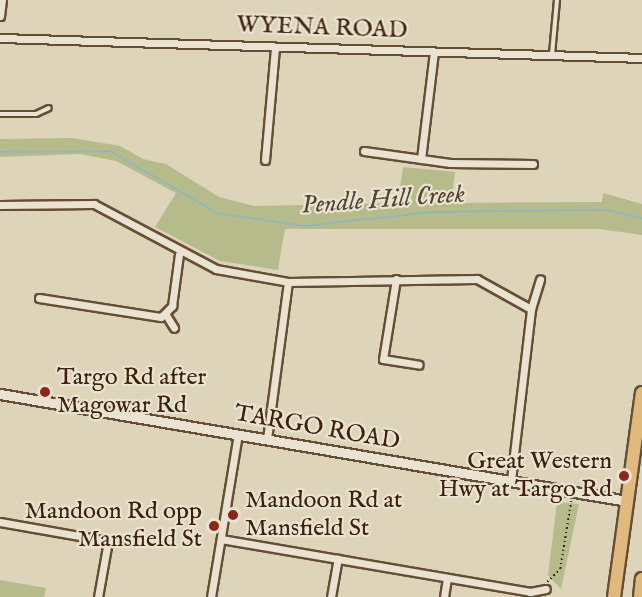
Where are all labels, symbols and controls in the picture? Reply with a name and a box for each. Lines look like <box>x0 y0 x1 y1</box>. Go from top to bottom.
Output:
street label: WYENA ROAD <box>236 11 408 45</box>
water label: Pendle Hill Creek <box>300 179 466 221</box>
place label: Targo Rd after Magowar Rd <box>57 364 206 420</box>
marker: Targo Rd after Magowar Rd <box>38 385 52 399</box>
street label: TARGO ROAD <box>232 399 402 457</box>
place label: Great Western Hwy at Targo Rd <box>438 448 612 504</box>
marker: Great Western Hwy at Targo Rd <box>617 469 631 483</box>
place label: Mandoon Rd at Mansfield St <box>245 487 402 543</box>
place label: Mandoon Rd opp Mansfield St <box>25 498 202 554</box>
marker: Mandoon Rd at Mansfield St <box>226 508 240 522</box>
marker: Mandoon Rd opp Mansfield St <box>207 519 221 533</box>

